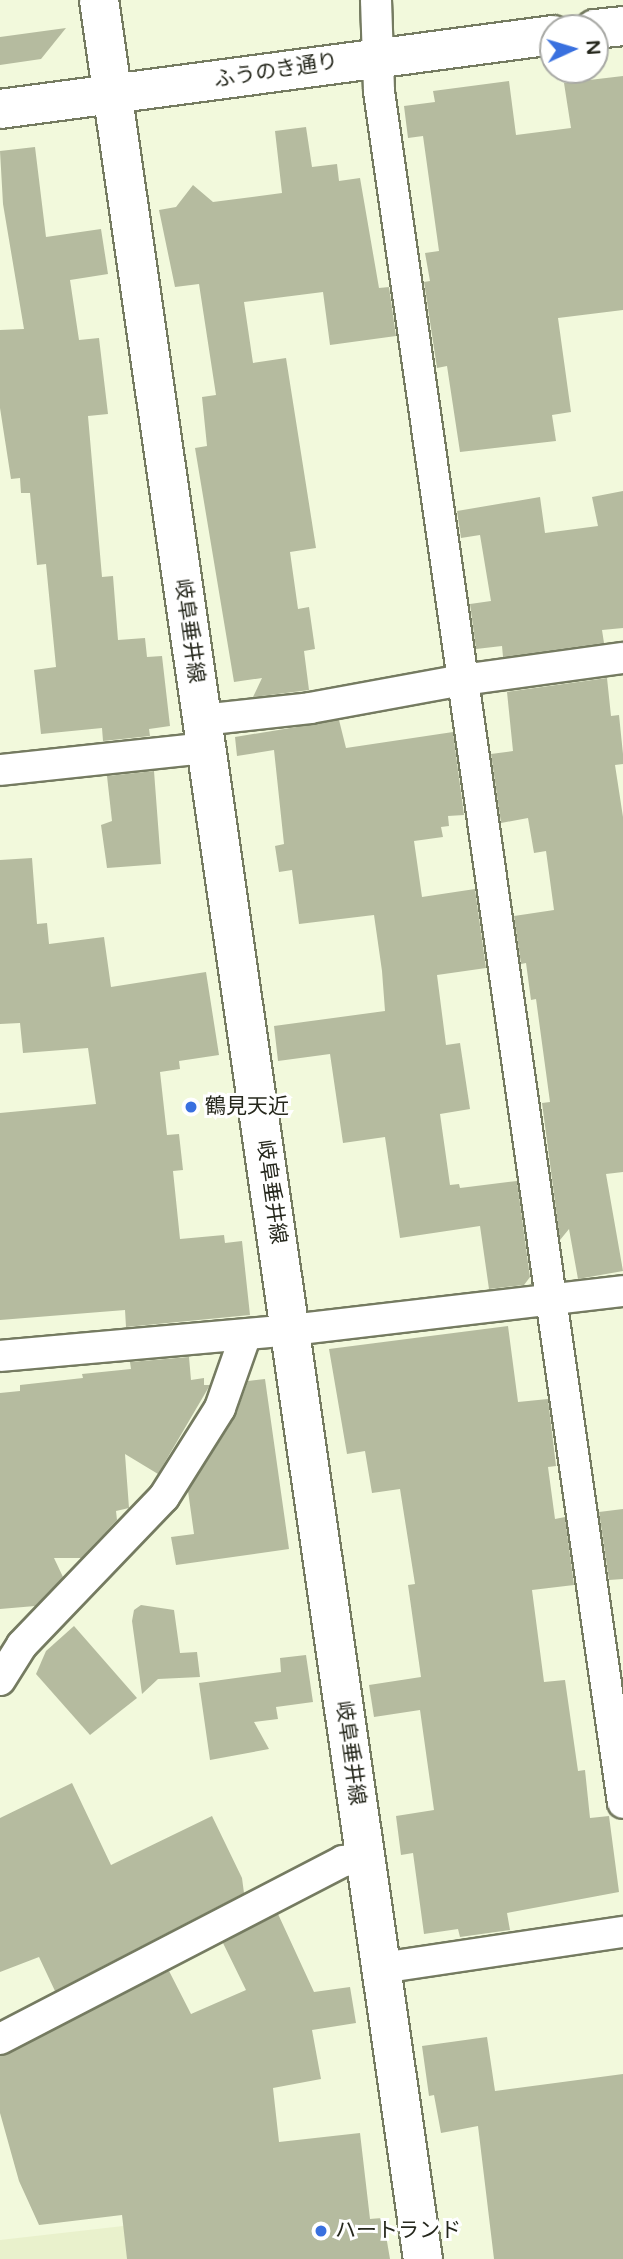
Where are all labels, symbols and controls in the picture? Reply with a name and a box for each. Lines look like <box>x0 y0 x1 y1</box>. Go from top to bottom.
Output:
north arrow <box>539 14 609 84</box>
text: N <box>581 39 604 56</box>
street label: ふうのき通り <box>212 49 340 93</box>
street label: 岐阜垂井線 <box>169 577 209 685</box>
place label: 鶴見天近 <box>205 1094 289 1120</box>
marker: 鶴見天近 <box>183 1099 199 1115</box>
street label: 岐阜垂井線 <box>251 1138 291 1246</box>
street label: 岐阜垂井線 <box>330 1699 370 1807</box>
place label: ハートランド <box>335 2218 461 2244</box>
marker: ハートランド <box>313 2223 329 2239</box>

